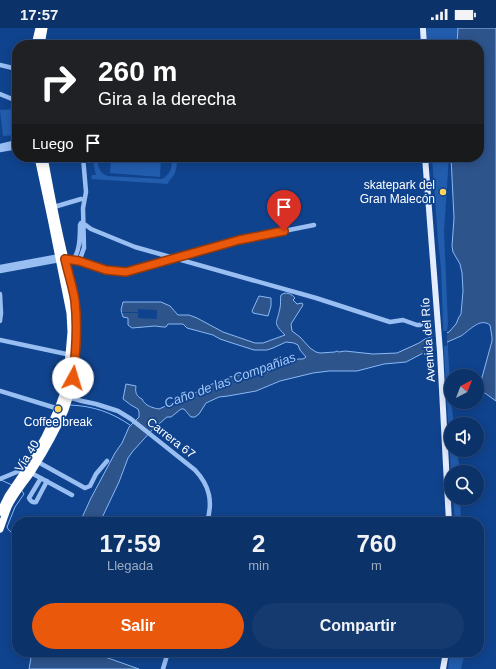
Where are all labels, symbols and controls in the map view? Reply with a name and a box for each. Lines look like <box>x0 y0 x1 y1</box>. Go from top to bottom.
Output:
text: 17:57 <box>20 6 58 23</box>
icon: right <box>32 56 84 108</box>
text: 260 m <box>98 56 177 87</box>
text: Gira a la derecha <box>98 89 236 109</box>
icon: arrive <box>82 132 104 154</box>
text: Luego <box>32 135 74 152</box>
place label: skatepark del Gran Malecón <box>360 178 435 206</box>
marker: skatepark del Gran Malecón <box>438 187 448 197</box>
pin <box>267 190 301 231</box>
icon: arrive <box>273 196 295 218</box>
street label: Avenida del Río <box>418 297 438 383</box>
water label: Caño de las Compañias <box>162 349 298 411</box>
position arrow <box>52 357 94 399</box>
north arrow <box>444 369 484 409</box>
map controls <box>444 369 484 505</box>
marker: Coffee break <box>53 404 63 414</box>
place label: Coffee break <box>24 415 93 429</box>
street label: Carrera 67 <box>144 415 198 461</box>
button: sound <box>444 417 484 457</box>
street label: Vía 40 <box>12 437 42 474</box>
button: search <box>444 465 484 505</box>
text: 17:59 <box>99 530 161 557</box>
text: 2 <box>252 530 265 557</box>
text: 760 <box>357 530 397 557</box>
text: Llegada <box>107 558 153 573</box>
text: min <box>248 558 269 573</box>
text: m <box>371 558 382 573</box>
button: Salir <box>32 603 244 649</box>
button: Compartir <box>252 603 464 649</box>

